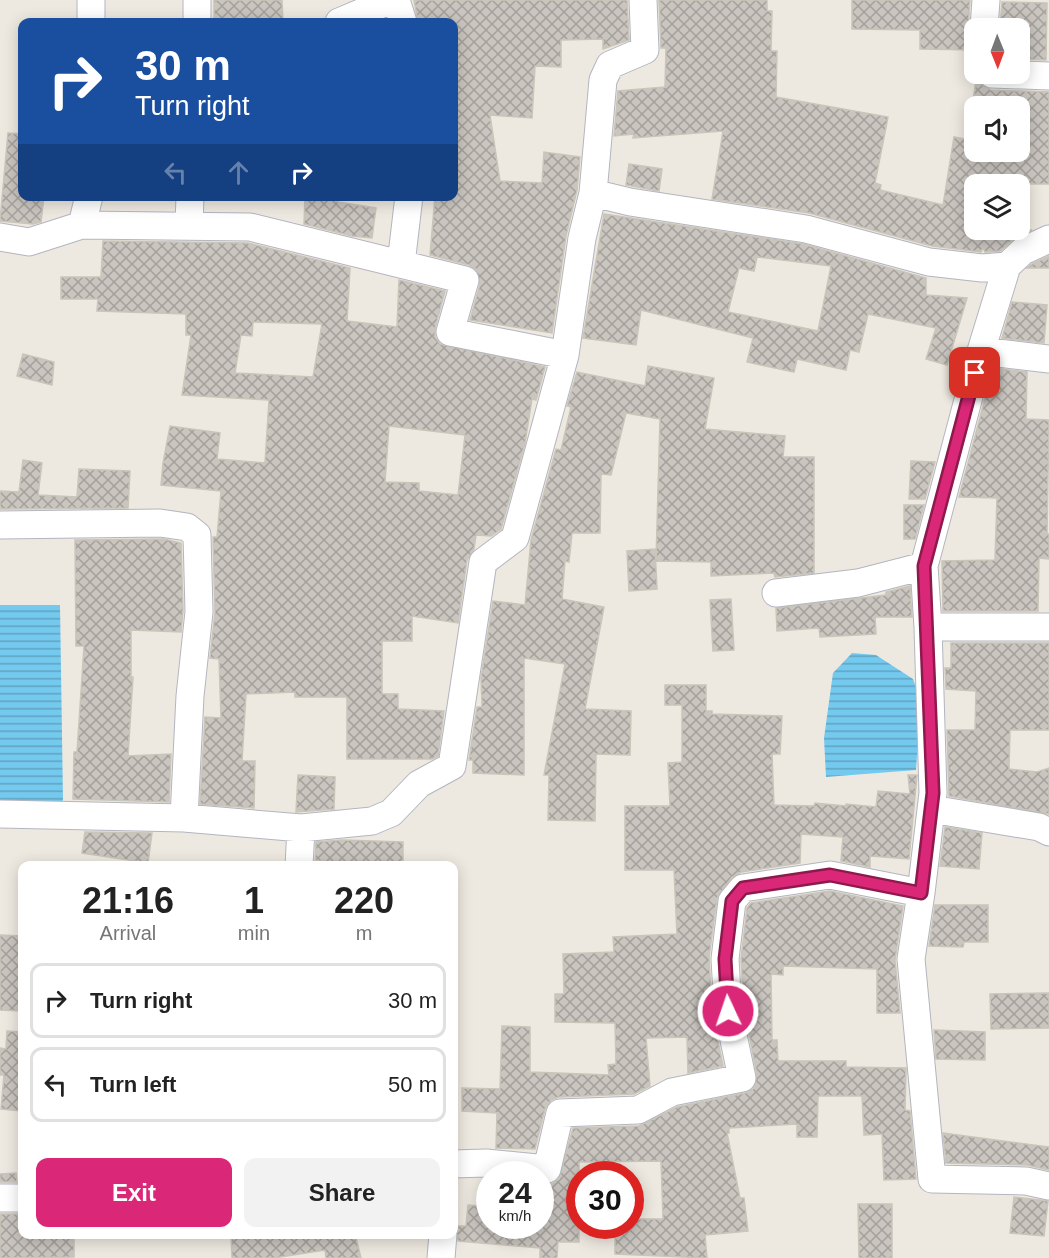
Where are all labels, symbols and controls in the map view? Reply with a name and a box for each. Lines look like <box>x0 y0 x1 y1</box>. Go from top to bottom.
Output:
north arrow <box>964 18 1030 84</box>
map controls <box>964 18 1030 240</box>
icon: right <box>36 42 114 120</box>
text: 30 m <box>135 42 231 89</box>
text: Turn right <box>135 91 250 121</box>
button: sound <box>964 96 1030 162</box>
icon: left <box>159 156 192 189</box>
icon: ahead <box>222 156 255 189</box>
icon: right <box>285 156 318 189</box>
button: layers <box>964 174 1030 240</box>
pin <box>949 347 1000 398</box>
icon: arrive <box>958 356 991 389</box>
text: 21:16 <box>82 880 174 921</box>
text: 1 <box>244 880 264 921</box>
text: 220 <box>334 880 394 921</box>
text: Arrival <box>100 922 156 944</box>
text: min <box>238 922 270 944</box>
text: m <box>356 922 372 944</box>
position arrow <box>696 979 760 1043</box>
icon: right <box>39 984 72 1017</box>
text: Turn right <box>90 988 192 1013</box>
text: 30 m <box>388 988 437 1013</box>
icon: left <box>39 1068 72 1101</box>
text: Turn left <box>90 1072 176 1097</box>
text: 50 m <box>388 1072 437 1097</box>
button: Exit <box>36 1158 232 1227</box>
button: Share <box>244 1158 440 1227</box>
speed limit sign: 30 <box>566 1161 644 1239</box>
text: 24 <box>498 1176 532 1209</box>
text: km/h <box>499 1207 531 1224</box>

